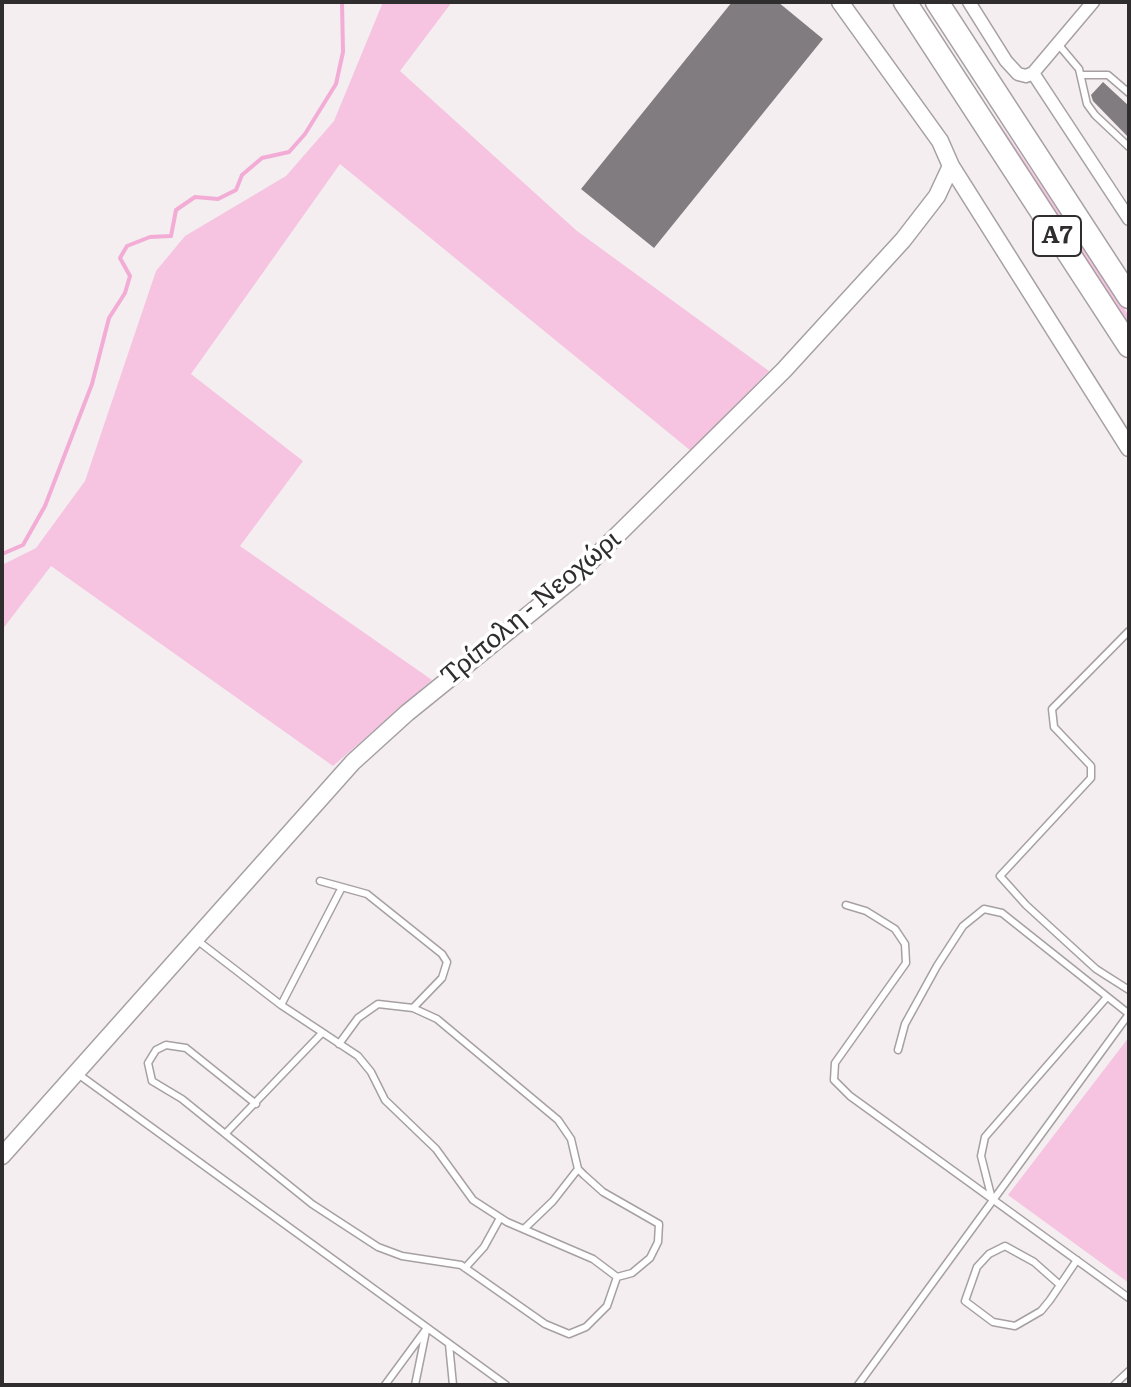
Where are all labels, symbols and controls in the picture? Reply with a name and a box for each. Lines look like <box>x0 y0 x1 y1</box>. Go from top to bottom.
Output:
road number: Α7 <box>1033 216 1081 256</box>
street label: Τρίπολη - Νεοχώρι <box>435 524 627 692</box>

